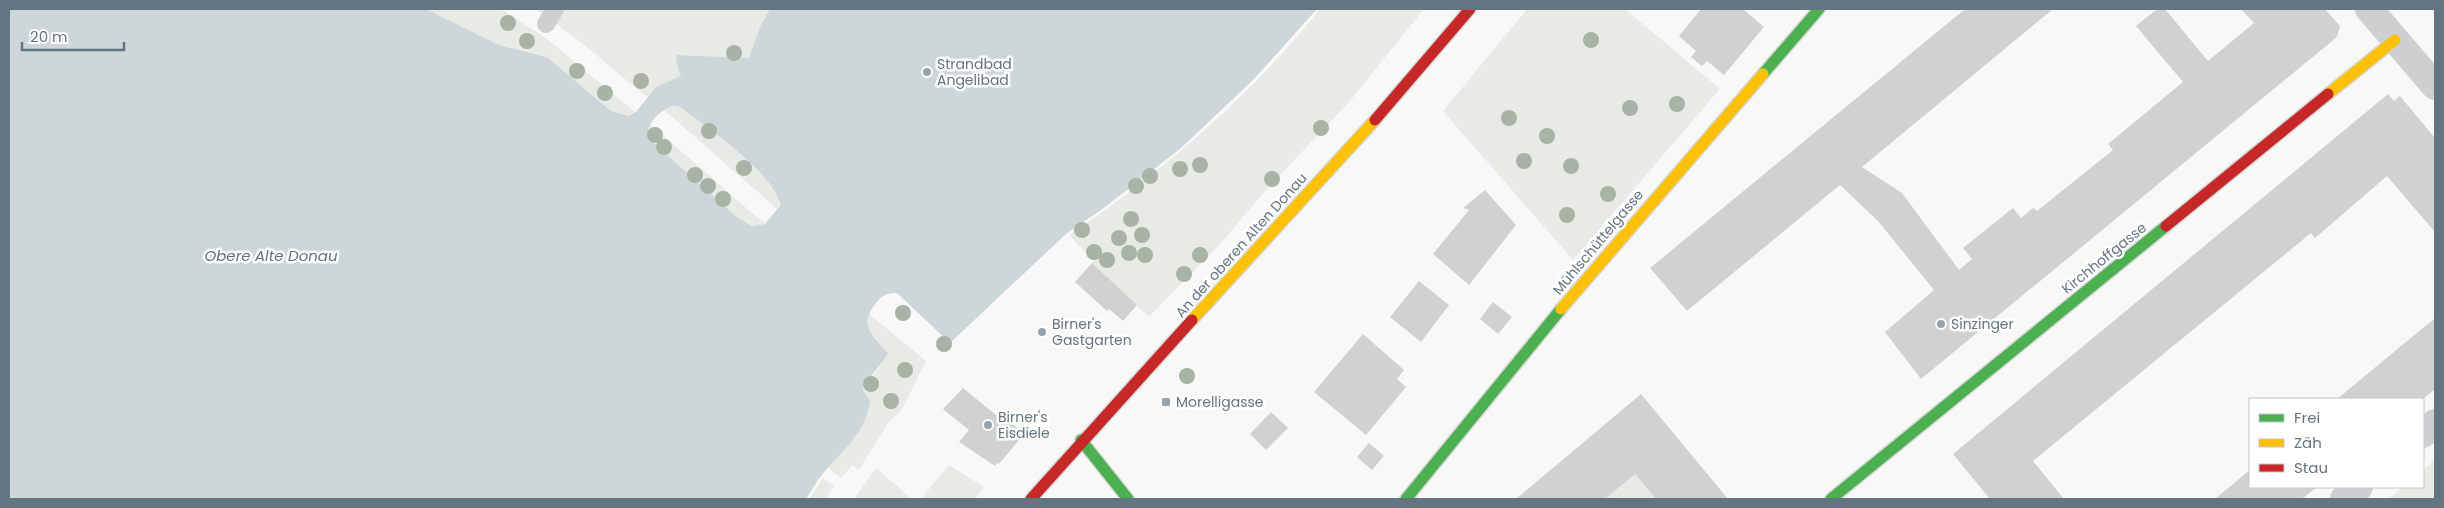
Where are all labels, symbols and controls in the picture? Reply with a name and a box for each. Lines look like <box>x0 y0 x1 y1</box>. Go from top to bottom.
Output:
scale bar <box>22 20 125 52</box>
text: 20 m <box>30 26 68 47</box>
place label: Strandbad Angelibad <box>937 54 1012 90</box>
marker: Strandbad Angelibad <box>921 66 933 78</box>
street label: An der oberen Alten Donau <box>1170 168 1312 322</box>
street label: Mühlschüttelgasse <box>1548 185 1648 299</box>
street label: Kirchhoffgasse <box>2057 217 2151 298</box>
water label: Obere Alte Donau <box>204 245 338 266</box>
place label: Birner's Gastgarten <box>1052 314 1132 350</box>
place label: Sinzinger <box>1951 314 2014 334</box>
marker: Sinzinger <box>1935 318 1947 330</box>
marker: Birner's Gastgarten <box>1036 326 1048 338</box>
place label: Morelligasse <box>1176 392 1264 412</box>
marker: Morelligasse <box>1160 396 1172 408</box>
legend <box>2249 398 2424 488</box>
place label: Birner's Eisdiele <box>998 407 1050 443</box>
text: Frei <box>2294 407 2320 428</box>
marker: Birner's Eisdiele <box>982 419 994 431</box>
text: Zäh <box>2294 432 2322 453</box>
text: Stau <box>2294 457 2328 478</box>

